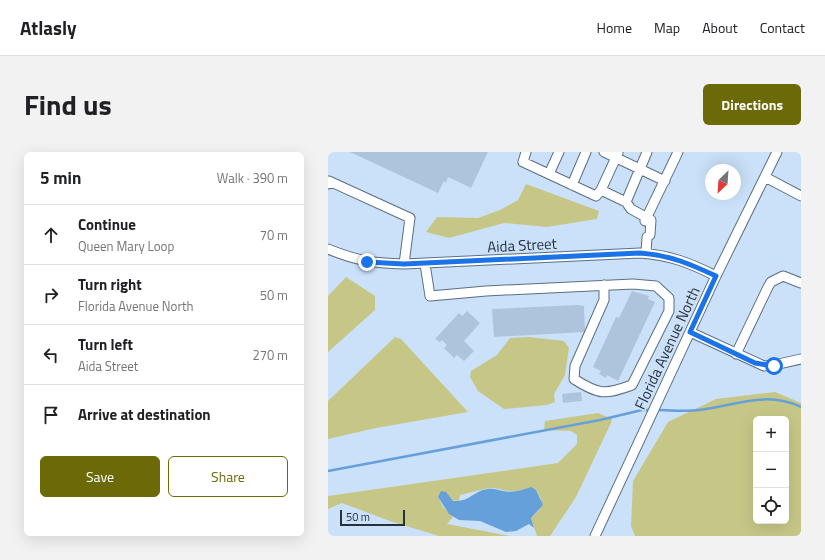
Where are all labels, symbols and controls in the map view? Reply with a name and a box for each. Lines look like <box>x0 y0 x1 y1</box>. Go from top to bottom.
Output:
text: Atlasly <box>20 13 77 42</box>
text: Home <box>597 17 632 38</box>
text: Map <box>654 17 680 38</box>
text: About <box>702 17 738 38</box>
text: Contact <box>760 17 805 38</box>
text: Find us <box>24 83 112 126</box>
button: Directions <box>703 84 801 125</box>
north arrow <box>705 164 741 200</box>
text: 5 min <box>40 165 81 191</box>
text: Walk · 390 m <box>217 168 288 188</box>
text: Continue <box>78 213 136 236</box>
icon: ahead <box>40 224 62 246</box>
text: 70 m <box>260 225 288 245</box>
street label: Aida Street <box>487 232 558 258</box>
text: Queen Mary Loop <box>78 236 174 256</box>
route end <box>358 253 376 271</box>
text: Turn right <box>78 273 142 296</box>
street label: Florida Avenue North <box>628 283 706 413</box>
icon: right <box>40 284 62 306</box>
text: 50 m <box>260 285 288 305</box>
text: Florida Avenue North <box>78 296 193 316</box>
text: Turn left <box>78 333 133 356</box>
icon: left <box>40 344 62 366</box>
text: 270 m <box>252 345 288 365</box>
text: Aida Street <box>78 356 138 376</box>
route start <box>765 357 783 375</box>
text: Arrive at destination <box>78 403 211 426</box>
icon: arrive <box>40 404 62 426</box>
map controls <box>753 416 789 524</box>
button: + <box>753 416 789 452</box>
button: − <box>753 452 789 488</box>
button: Save <box>40 456 160 497</box>
button: Share <box>168 456 288 497</box>
button: locate <box>753 488 789 524</box>
scale bar <box>340 508 405 527</box>
text: 50 m <box>346 509 370 525</box>

